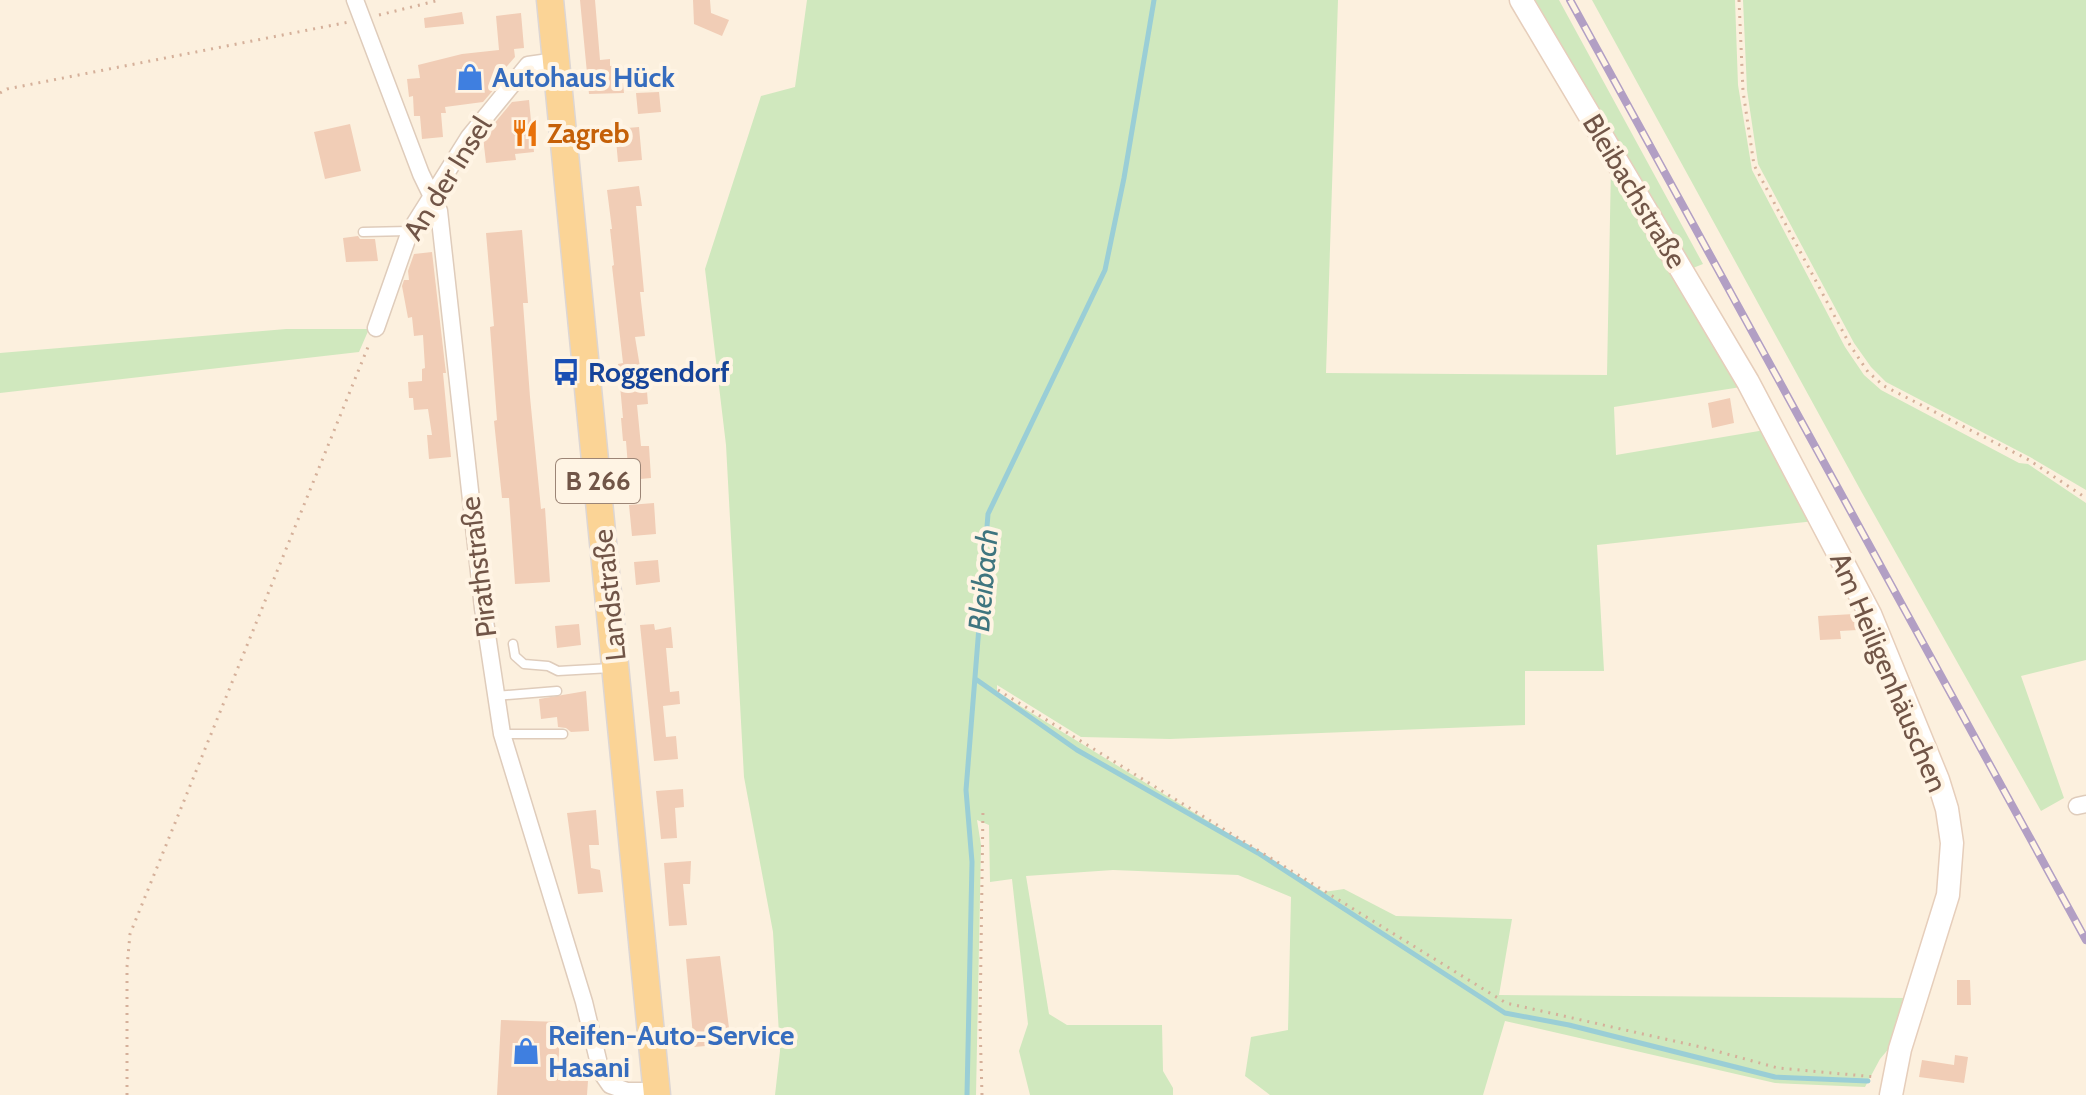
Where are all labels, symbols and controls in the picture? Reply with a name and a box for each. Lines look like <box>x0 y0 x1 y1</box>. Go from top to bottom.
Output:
place label: Autohaus Hück <box>492 60 675 94</box>
shop icon: Autohaus Hück <box>455 62 485 92</box>
street label: Bleibachstraße <box>1576 108 1694 274</box>
street label: An der Insel <box>396 110 499 246</box>
place label: Zagreb <box>547 116 629 150</box>
restaurant icon: Zagreb <box>510 118 540 148</box>
place label: Roggendorf <box>588 355 730 389</box>
bus stop icon: Roggendorf <box>551 357 581 387</box>
road number: B 266 <box>556 459 640 503</box>
street label: Pirathstraße <box>452 495 504 639</box>
water label: Bleibach <box>960 527 1006 633</box>
street label: Landstraße <box>585 528 633 662</box>
street label: Am Heiligenhäuschen <box>1823 547 1955 797</box>
place label: Reifen-Auto-Service Hasani <box>548 1018 794 1084</box>
shop icon: Reifen-Auto-Service Hasani <box>511 1036 541 1066</box>

